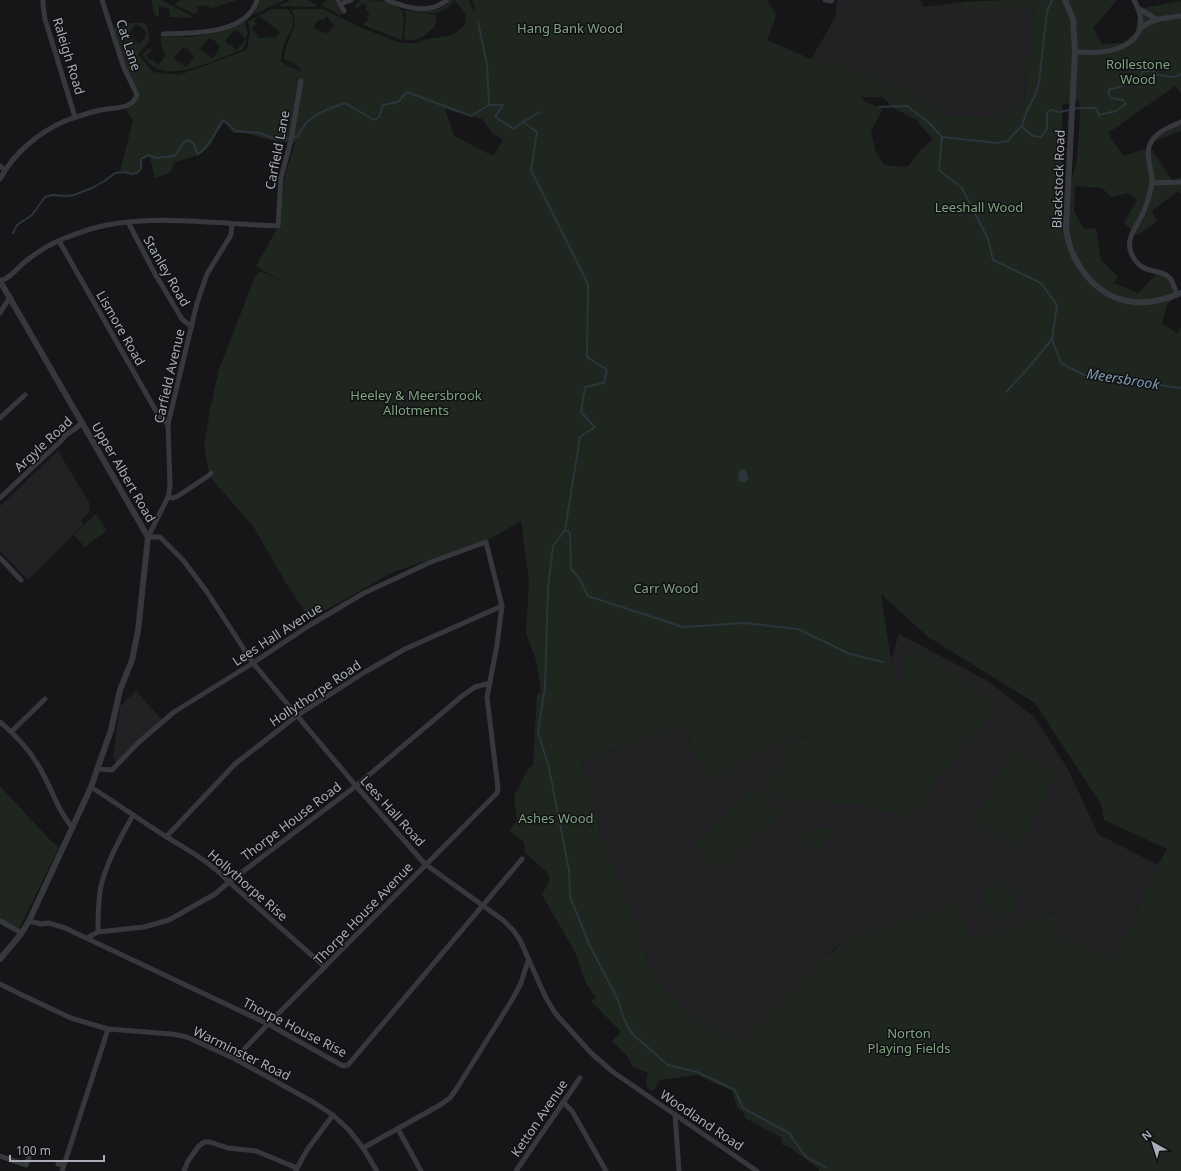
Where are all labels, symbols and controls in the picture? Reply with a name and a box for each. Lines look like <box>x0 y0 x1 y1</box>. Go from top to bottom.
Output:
street label: Raleigh Road <box>49 15 89 97</box>
street label: Cat Lane <box>112 17 146 73</box>
park label: Hang Bank Wood <box>517 19 623 37</box>
park label: Rollestone Wood <box>1106 55 1170 88</box>
street label: Carfield Lane <box>261 109 293 191</box>
street label: Blackstock Road <box>1047 129 1069 229</box>
park label: Leeshall Wood <box>935 198 1023 216</box>
street label: Stanley Road <box>139 232 195 310</box>
street label: Lismore Road <box>92 287 150 369</box>
street label: Carfield Avenue <box>149 327 189 425</box>
water label: Meersbrook <box>1085 363 1162 394</box>
park label: Heeley & Meersbrook Allotments <box>350 386 482 419</box>
street label: Argyle Road <box>10 412 76 476</box>
street label: Upper Albert Road <box>88 418 160 526</box>
park label: Carr Wood <box>633 579 699 597</box>
street label: Lees Hall Avenue <box>229 598 325 670</box>
street label: Hollythorpe Road <box>266 656 364 730</box>
street label: Lees Hall Road <box>356 772 430 850</box>
street label: Thorpe House Road <box>237 777 345 865</box>
park label: Ashes Wood <box>518 809 594 827</box>
street label: Hollythorpe Rise <box>204 845 292 925</box>
street label: Thorpe House Avenue <box>310 858 416 968</box>
street label: Thorpe House Rise <box>240 993 350 1061</box>
street label: Warminster Road <box>190 1022 294 1084</box>
park label: Norton Playing Fields <box>868 1024 950 1057</box>
street label: Ketton Avenue <box>506 1076 572 1160</box>
street label: Woodland Road <box>657 1085 747 1155</box>
north arrow <box>1133 1123 1173 1163</box>
text: N <box>1138 1126 1155 1143</box>
scale bar <box>10 1137 104 1163</box>
text: 100 m <box>16 1142 51 1159</box>

